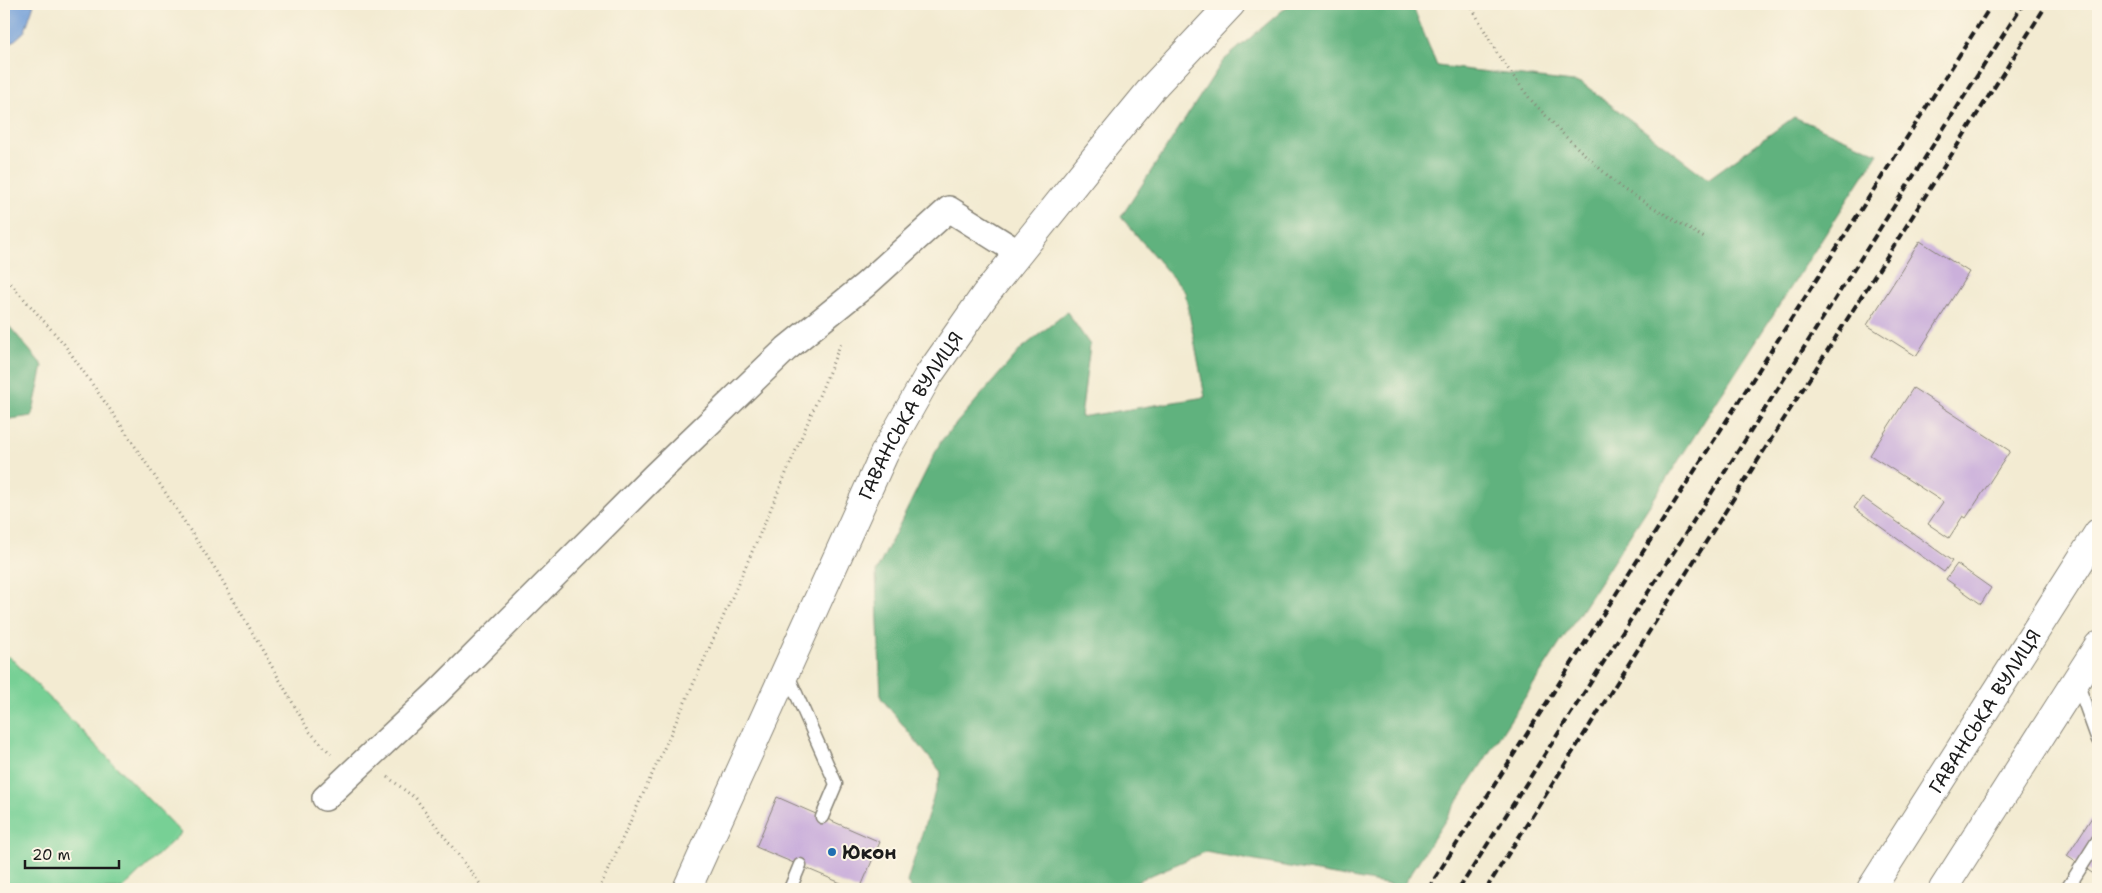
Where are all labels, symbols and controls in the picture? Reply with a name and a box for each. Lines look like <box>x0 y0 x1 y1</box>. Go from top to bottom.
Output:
street label: ГАВАНСЬКА ВУЛИЦЯ <box>853 327 969 504</box>
street label: ГАВАНСЬКА ВУЛИЦЯ <box>1923 624 2047 798</box>
scale bar <box>25 838 119 870</box>
place label: Юкон <box>842 840 897 865</box>
text: 20 m <box>32 845 71 865</box>
marker: Юкон <box>826 846 838 858</box>

